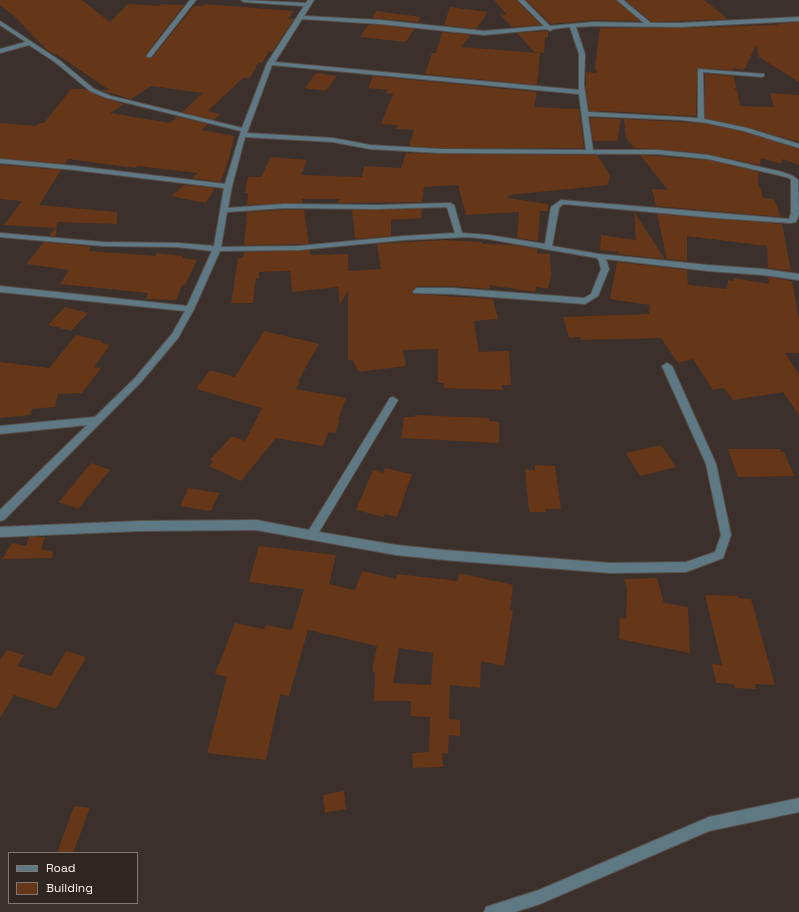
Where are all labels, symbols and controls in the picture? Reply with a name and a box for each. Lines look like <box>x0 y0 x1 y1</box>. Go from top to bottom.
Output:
legend <box>8 852 138 904</box>
text: Road <box>46 860 75 876</box>
text: Building <box>46 880 93 896</box>

